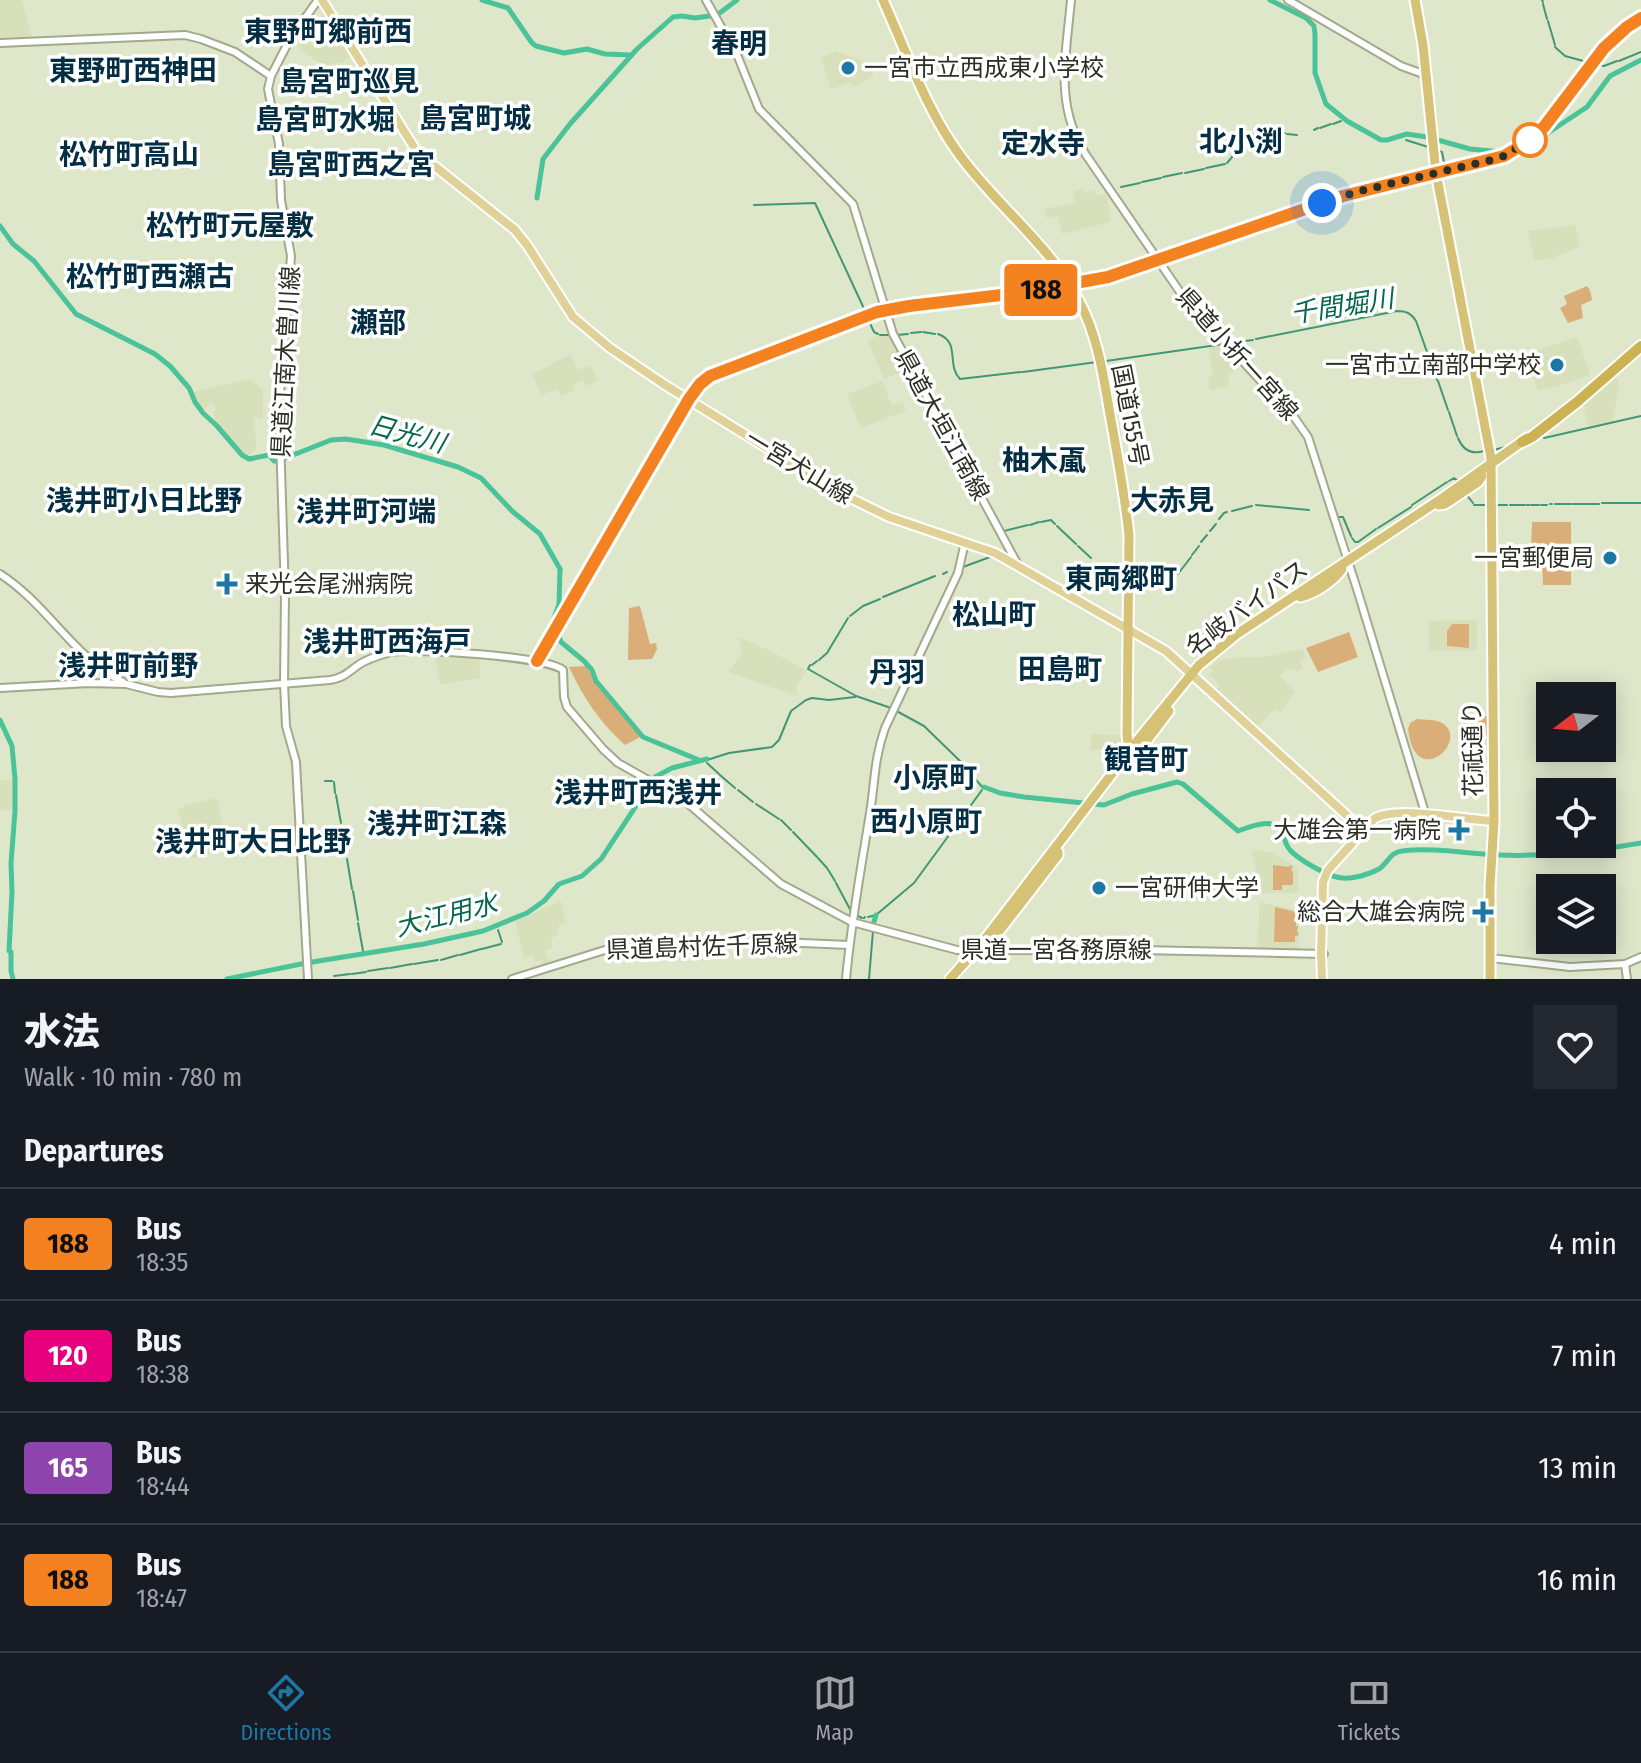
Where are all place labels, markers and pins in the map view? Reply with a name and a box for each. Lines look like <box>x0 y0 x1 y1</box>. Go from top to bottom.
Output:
place label: 一宮市立西成東小学校 <box>864 54 1104 82</box>
marker: 一宮市立西成東小学校 <box>839 59 857 77</box>
unlabelled marker <box>1513 123 1547 157</box>
place label: 一宮市立南部中学校 <box>1325 351 1541 379</box>
marker: 一宮市立南部中学校 <box>1548 356 1566 374</box>
place label: 一宮郵便局 <box>1474 544 1594 572</box>
marker: 一宮郵便局 <box>1601 549 1619 567</box>
place label: 来光会尾洲病院 <box>245 570 413 598</box>
marker: 来光会尾洲病院 <box>216 573 238 595</box>
place label: 大雄会第一病院 <box>1273 816 1441 844</box>
marker: 大雄会第一病院 <box>1448 819 1470 841</box>
place label: 一宮研伸大学 <box>1115 874 1259 902</box>
marker: 一宮研伸大学 <box>1090 879 1108 897</box>
place label: 総合大雄会病院 <box>1297 898 1465 926</box>
marker: 総合大雄会病院 <box>1472 901 1494 923</box>

